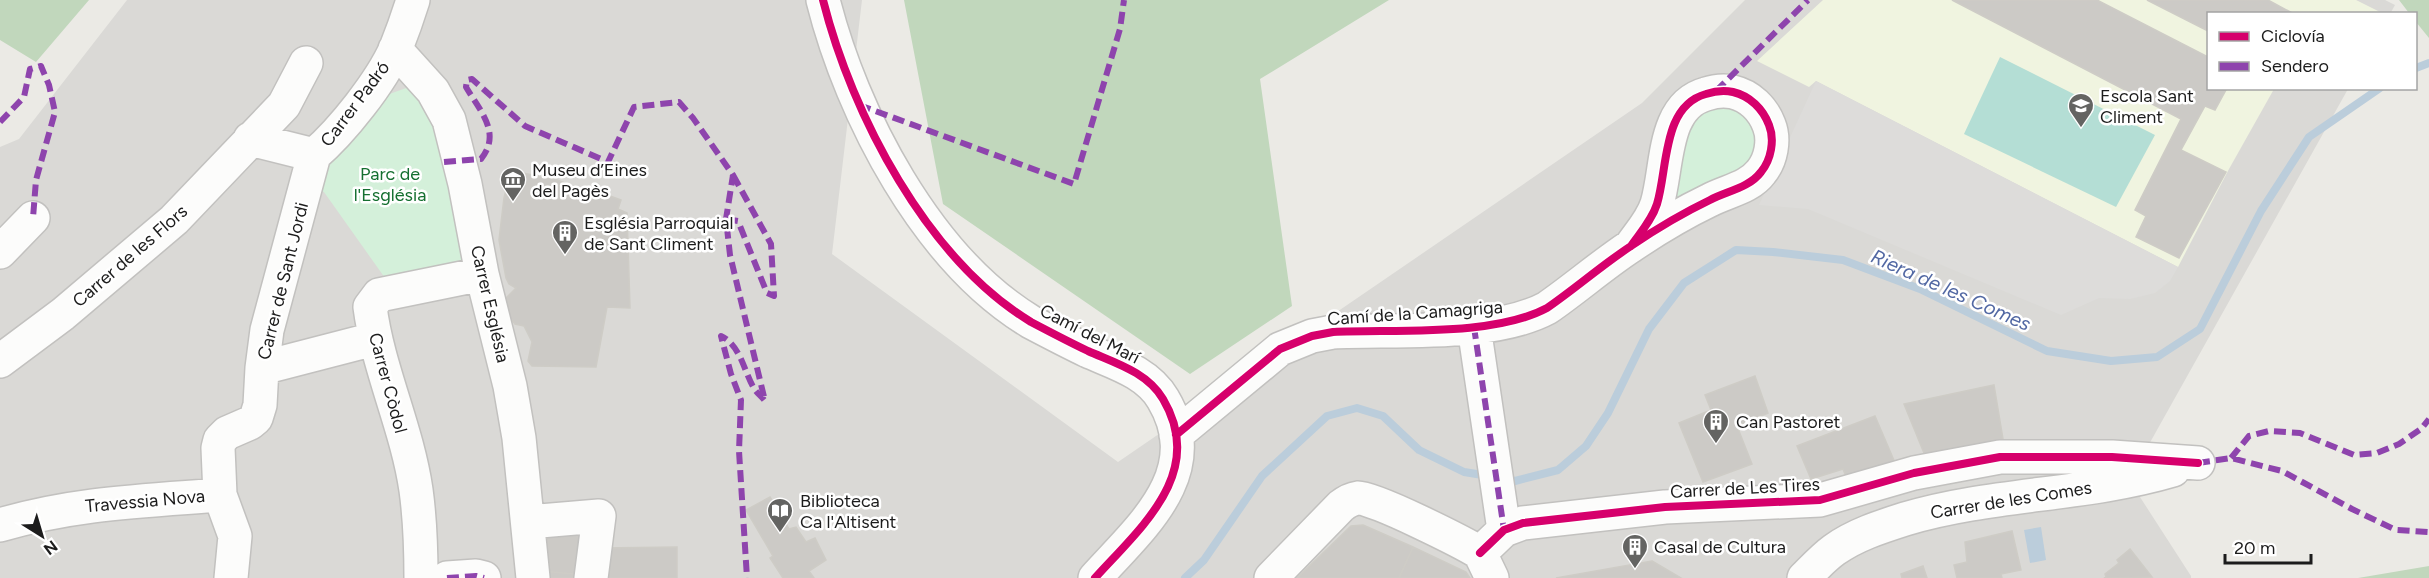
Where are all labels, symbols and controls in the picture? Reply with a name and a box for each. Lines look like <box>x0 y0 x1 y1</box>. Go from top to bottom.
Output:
legend <box>2207 12 2417 90</box>
text: Ciclovía <box>2261 25 2325 47</box>
text: Sendero <box>2261 55 2329 77</box>
street label: Carrer Padró <box>316 57 394 151</box>
place label: Escola Sant Climent <box>2100 85 2194 128</box>
school or university icon: Escola Sant Climent <box>2066 91 2096 129</box>
place label: Museu d’Eines del Pagès <box>532 159 647 202</box>
park label: Parc de l'Església <box>354 163 426 206</box>
museum icon: Museu d’Eines del Pagès <box>498 165 528 203</box>
street label: Carrer de les Flors <box>68 200 192 312</box>
street label: Carrer de Sant Jordi <box>253 200 313 362</box>
place label: Església Parroquial de Sant Climent <box>584 212 733 255</box>
building icon: Església Parroquial de Sant Climent <box>550 218 580 256</box>
street label: Carrer Església <box>466 243 514 365</box>
water label: Riera de les Comes <box>1867 244 2035 336</box>
street label: Camí de la Camagriga <box>1327 296 1503 330</box>
street label: Camí del Marí <box>1036 299 1145 369</box>
street label: Carrer Còdol <box>364 330 412 436</box>
building icon: Can Pastoret <box>1701 407 1731 445</box>
place label: Can Pastoret <box>1736 411 1841 433</box>
street label: Carrer de Les Tires <box>1670 473 1820 503</box>
street label: Carrer de les Comes <box>1929 476 2093 524</box>
street label: Travessia Nova <box>84 485 206 517</box>
place label: Biblioteca Ca l'Altisent <box>800 490 897 533</box>
library icon: Biblioteca Ca l'Altisent <box>765 496 795 534</box>
north arrow <box>12 506 72 566</box>
scale bar <box>2225 527 2310 565</box>
building icon: Casal de Cultura <box>1620 532 1650 570</box>
text: N <box>40 536 61 559</box>
place label: Casal de Cultura <box>1654 536 1786 558</box>
text: 20 m <box>2234 537 2275 559</box>

